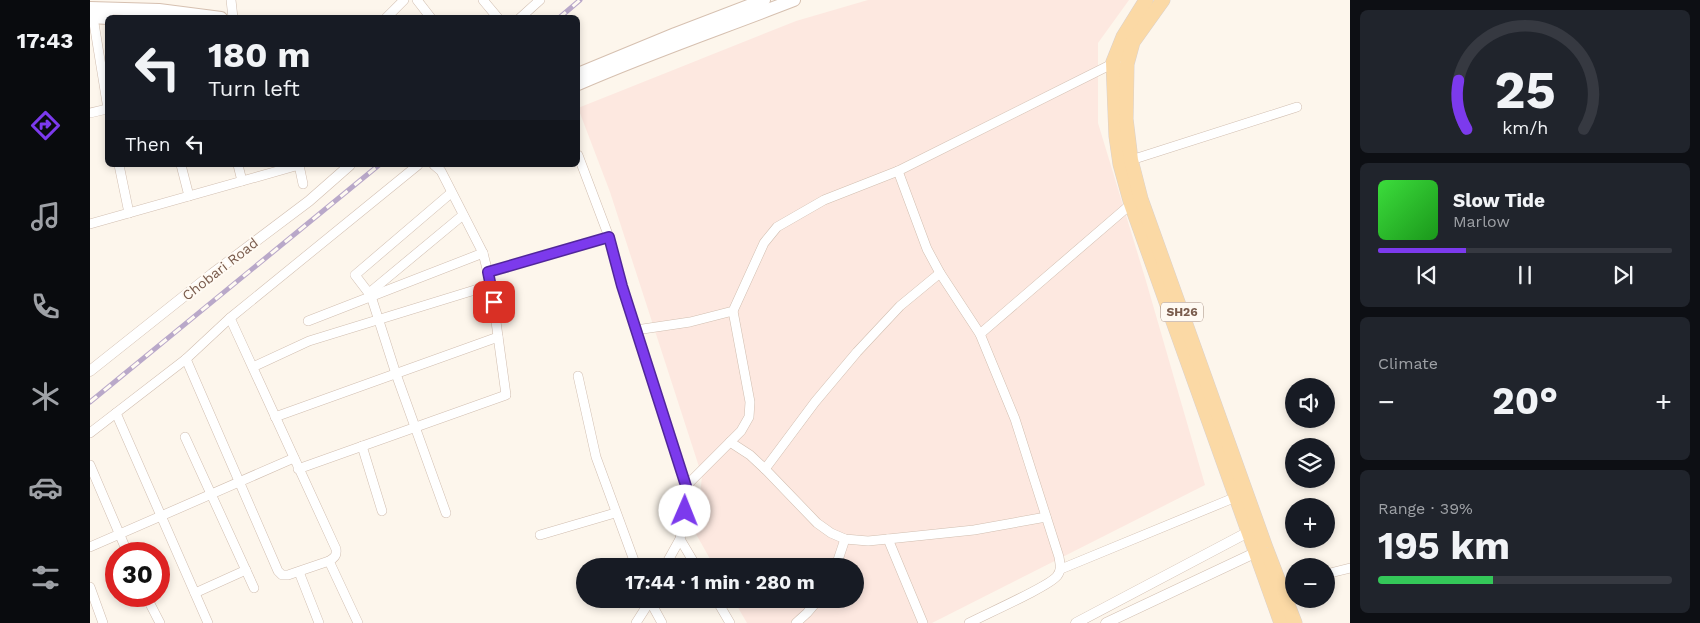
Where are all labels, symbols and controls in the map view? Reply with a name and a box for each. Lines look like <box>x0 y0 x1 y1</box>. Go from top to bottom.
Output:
text: 17:43 <box>17 28 73 53</box>
text: 180 m <box>208 34 311 76</box>
icon: left <box>125 35 190 100</box>
text: 25 <box>1494 60 1556 121</box>
text: Turn left <box>208 76 300 101</box>
icon: directions <box>28 108 63 143</box>
text: km/h <box>1502 117 1548 138</box>
icon: left <box>181 130 209 158</box>
text: Then <box>125 133 171 156</box>
text: Slow Tide <box>1453 189 1545 212</box>
icon: music <box>28 199 63 234</box>
text: Marlow <box>1453 212 1510 231</box>
street label: Chobari Road <box>179 234 261 304</box>
icon: previous <box>1413 261 1441 289</box>
icon: pause <box>1511 261 1539 289</box>
icon: next <box>1609 261 1637 289</box>
pin <box>473 281 515 323</box>
icon: arrive <box>480 288 508 316</box>
icon: phone <box>28 289 63 324</box>
road number: SH26 <box>1161 302 1203 322</box>
text: Climate <box>1378 354 1438 373</box>
map controls <box>1285 378 1335 608</box>
button: sound <box>1285 378 1335 428</box>
icon: climate <box>28 379 63 414</box>
text: 20° <box>1492 379 1558 423</box>
text: − <box>1378 385 1395 418</box>
text: + <box>1655 385 1672 418</box>
button: layers <box>1285 438 1335 488</box>
icon: car <box>28 470 63 505</box>
position arrow <box>658 484 710 536</box>
button: + <box>1285 498 1335 548</box>
text: Range · 39% <box>1378 499 1473 518</box>
text: 195 km <box>1378 524 1510 568</box>
speed limit sign: 30 <box>105 542 170 607</box>
button: − <box>1285 558 1335 608</box>
icon: filters <box>28 560 63 595</box>
text: 17:44 · 1 min · 280 m <box>625 571 815 594</box>

